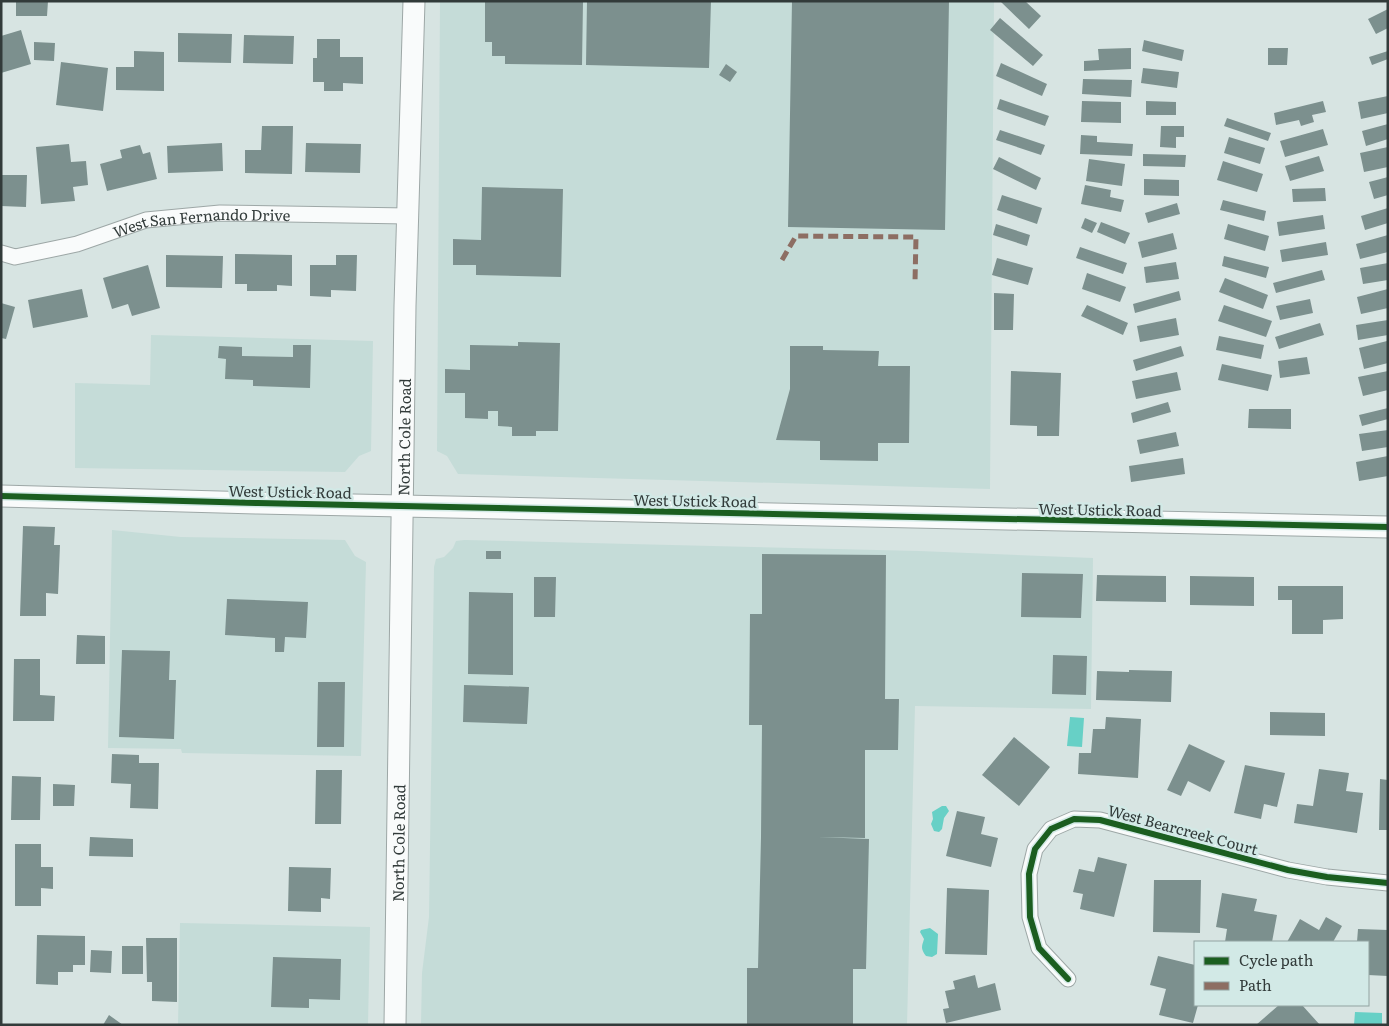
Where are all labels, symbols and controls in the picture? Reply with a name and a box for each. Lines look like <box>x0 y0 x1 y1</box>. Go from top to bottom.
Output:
street label: West San Fernando Drive <box>109 201 291 242</box>
street label: North Cole Road <box>391 378 415 496</box>
street label: West Ustick Road <box>228 478 352 504</box>
street label: West Ustick Road <box>633 487 757 513</box>
street label: West Ustick Road <box>1038 496 1162 522</box>
street label: North Cole Road <box>385 784 410 902</box>
street label: West Bearcreek Court <box>1105 798 1261 860</box>
legend <box>1194 941 1369 1006</box>
text: Cycle path <box>1239 948 1314 971</box>
text: Path <box>1239 973 1272 996</box>

